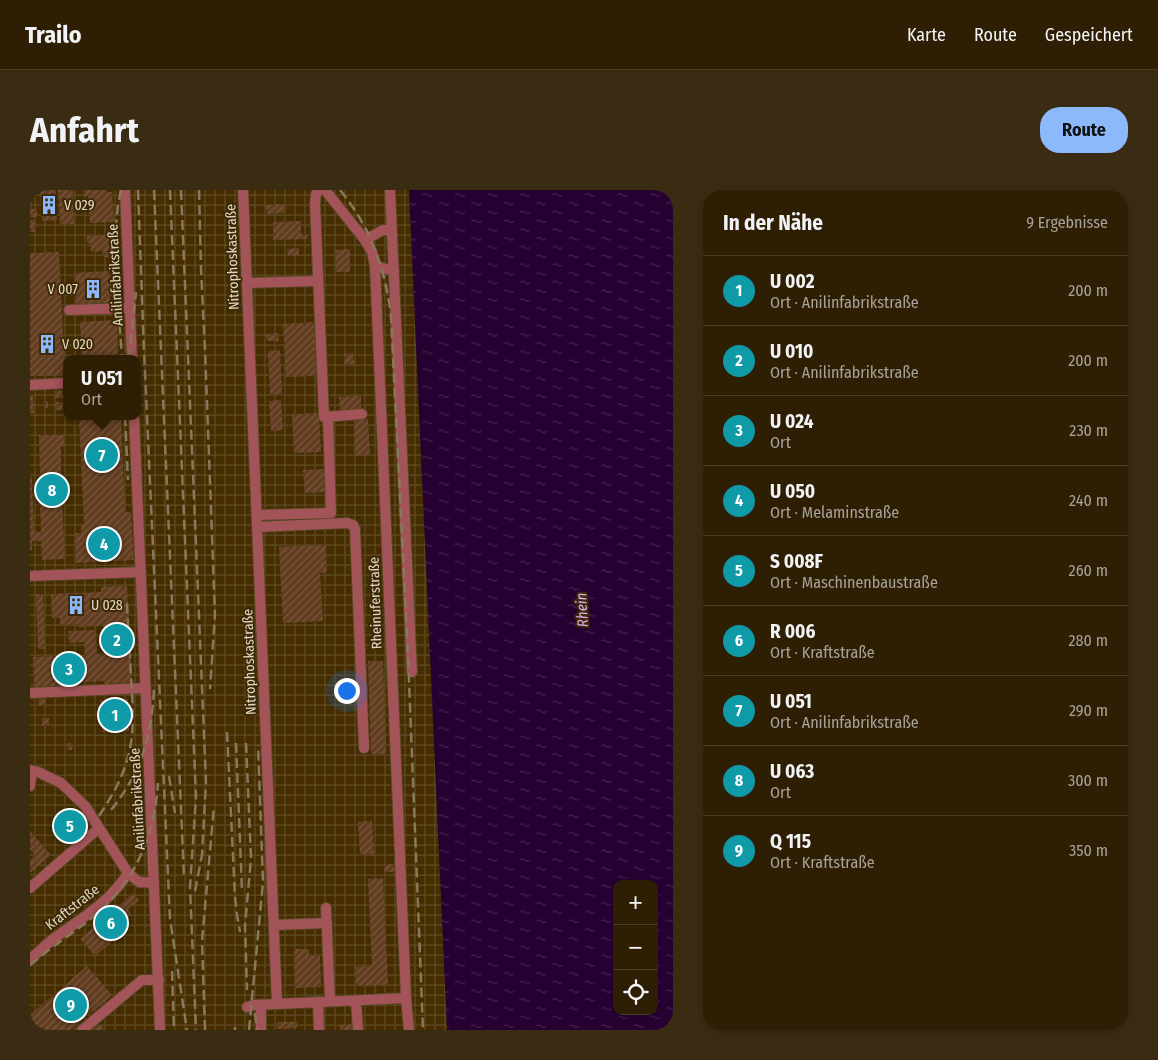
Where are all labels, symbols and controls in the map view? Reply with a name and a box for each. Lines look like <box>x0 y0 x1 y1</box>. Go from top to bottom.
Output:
text: Trailo <box>25 21 82 49</box>
text: Karte <box>907 24 946 46</box>
text: Route <box>974 24 1017 46</box>
text: Gespeichert <box>1045 24 1133 46</box>
button: Route <box>1040 107 1128 153</box>
text: Anfahrt <box>30 109 139 151</box>
building icon: V 029 <box>38 194 60 216</box>
place label: V 029 <box>64 197 95 214</box>
street label: Nitrophoskastraße <box>222 204 243 310</box>
text: In der Nähe <box>723 210 823 236</box>
text: 9 Ergebnisse <box>1026 213 1108 232</box>
street label: Anilinfabrikstraße <box>104 223 127 327</box>
text: U 002 <box>770 270 814 293</box>
building icon: V 007 <box>82 278 104 300</box>
place label: V 007 <box>48 281 78 298</box>
text: 1 <box>736 281 742 300</box>
text: 200 m <box>1068 281 1108 300</box>
text: Ort · Anilinfabrikstraße <box>770 293 919 312</box>
building icon: V 020 <box>36 333 58 355</box>
place label: V 020 <box>62 336 93 353</box>
text: U 010 <box>770 340 813 363</box>
text: 2 <box>735 351 743 370</box>
text: 200 m <box>1068 351 1108 370</box>
popup <box>63 355 141 420</box>
text: Ort · Anilinfabrikstraße <box>770 363 919 382</box>
text: U 051 <box>81 367 123 390</box>
text: Ort <box>81 390 102 409</box>
text: U 024 <box>770 410 814 433</box>
text: 3 <box>735 421 743 440</box>
text: 230 m <box>1069 421 1108 440</box>
text: Ort <box>770 433 791 452</box>
pin: 7 <box>86 436 118 474</box>
pin: 8 <box>36 471 68 509</box>
text: U 050 <box>770 480 815 503</box>
text: 4 <box>735 491 743 510</box>
text: 240 m <box>1069 491 1108 510</box>
text: Ort · Melaminstraße <box>770 503 899 522</box>
pin: 4 <box>88 525 120 563</box>
text: S 008F <box>770 550 823 573</box>
street label: Rheinuferstraße <box>365 557 386 649</box>
text: 5 <box>735 561 743 580</box>
text: 260 m <box>1069 561 1108 580</box>
text: Ort · Maschinenbaustraße <box>770 573 938 592</box>
water label: Rhein <box>572 592 592 628</box>
building icon: U 028 <box>65 594 87 616</box>
place label: U 028 <box>91 597 123 614</box>
street label: Nitrophoskastraße <box>239 609 260 715</box>
text: R 006 <box>770 620 815 643</box>
pin: 2 <box>101 621 133 659</box>
text: 6 <box>735 631 743 650</box>
text: 280 m <box>1069 631 1108 650</box>
text: Ort · Kraftstraße <box>770 643 875 662</box>
pin: 3 <box>53 650 85 688</box>
your location <box>334 678 360 704</box>
text: U 051 <box>770 690 812 713</box>
pin: 1 <box>99 696 131 734</box>
text: 7 <box>736 701 742 720</box>
text: 290 m <box>1069 701 1108 720</box>
text: Ort · Anilinfabrikstraße <box>770 713 919 732</box>
street label: Anilinfabrikstraße <box>126 747 149 851</box>
text: U 063 <box>770 760 814 783</box>
text: 8 <box>735 771 743 790</box>
text: 300 m <box>1068 771 1108 790</box>
text: Ort <box>770 783 791 802</box>
pin: 5 <box>54 807 86 845</box>
text: Q 115 <box>770 830 811 853</box>
text: 9 <box>735 841 743 860</box>
text: 350 m <box>1069 841 1108 860</box>
text: Ort · Kraftstraße <box>770 853 875 872</box>
map controls <box>613 880 658 1015</box>
button: + <box>613 880 658 925</box>
street label: Kraftstraße <box>42 881 103 934</box>
pin: 6 <box>95 904 127 942</box>
button: − <box>613 925 658 970</box>
button: locate <box>613 970 658 1015</box>
pin: 9 <box>55 986 87 1024</box>

